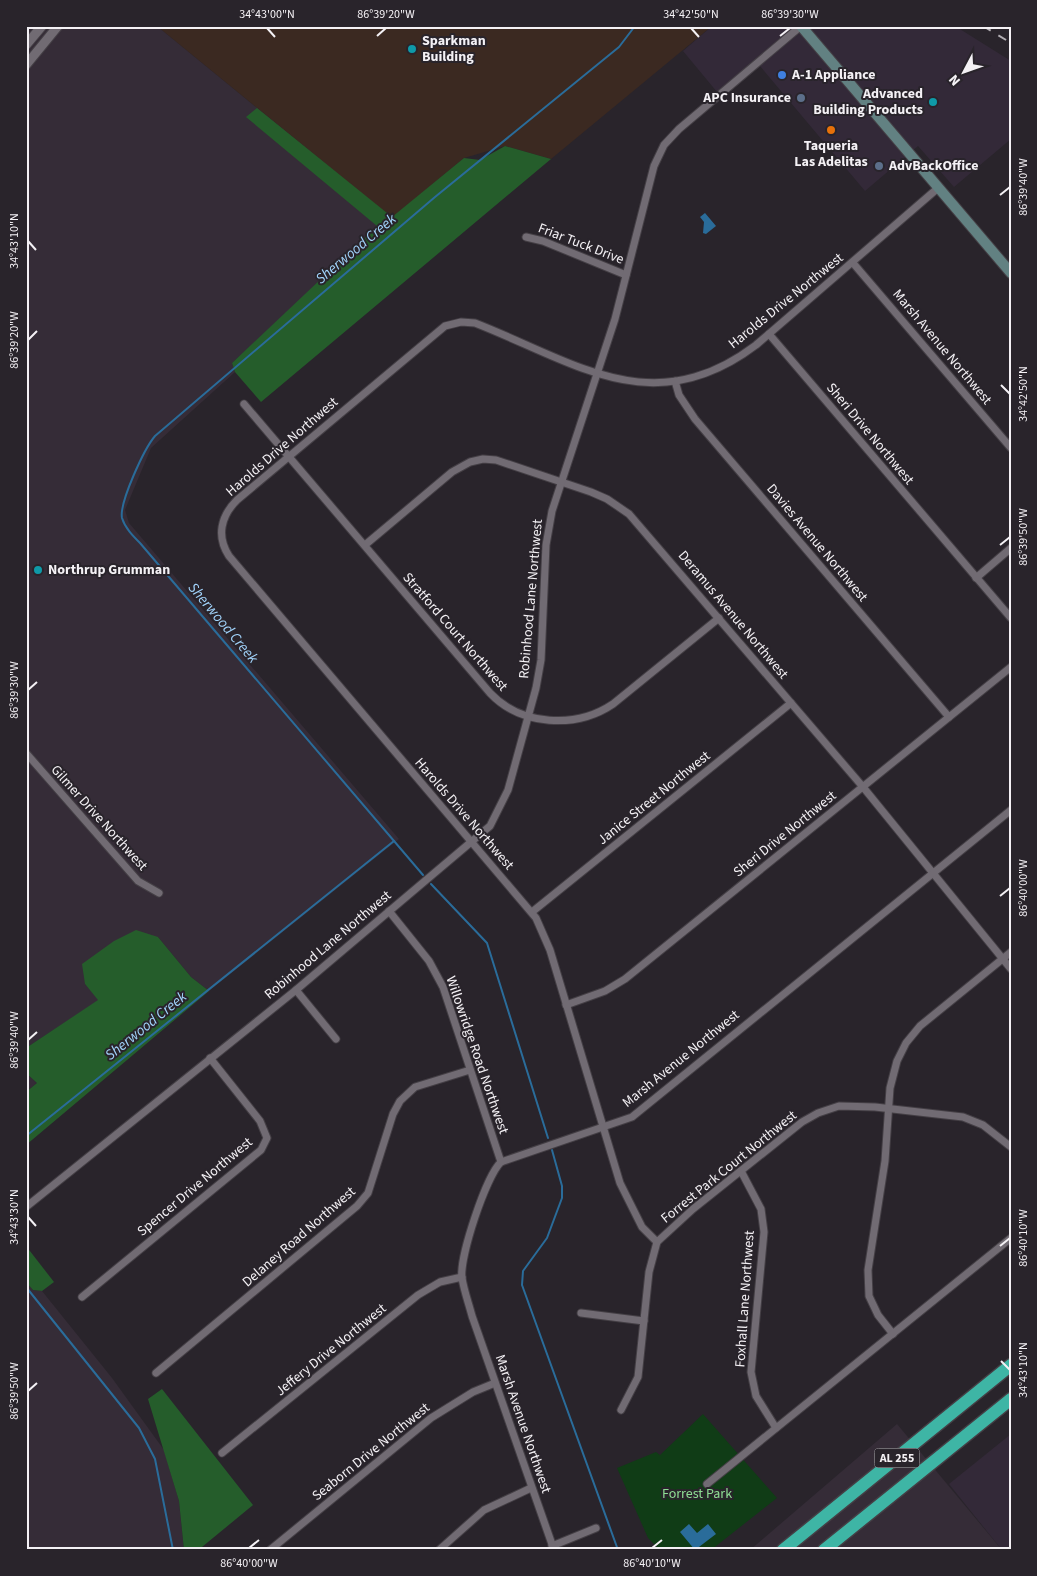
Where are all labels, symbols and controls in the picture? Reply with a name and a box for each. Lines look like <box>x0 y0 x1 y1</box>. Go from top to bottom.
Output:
text: 34°43'00"N <box>239 6 295 23</box>
text: 86°39'20"W <box>357 6 415 23</box>
text: 34°42'50"N <box>663 6 719 23</box>
text: 86°39'30"W <box>761 6 819 23</box>
place label: Sparkman Building <box>422 31 486 67</box>
marker: Sparkman Building <box>406 43 418 55</box>
north arrow <box>940 48 990 98</box>
place label: A-1 Appliance <box>791 65 876 85</box>
marker: A-1 Appliance <box>776 69 788 81</box>
text: N <box>944 70 966 90</box>
place label: Advanced Building Products <box>813 84 923 120</box>
place label: APC Insurance <box>702 88 791 108</box>
marker: APC Insurance <box>795 92 807 104</box>
marker: Advanced Building Products <box>927 96 939 108</box>
marker: Taqueria Las Adelitas <box>825 124 837 136</box>
place label: Taqueria Las Adelitas <box>794 136 868 172</box>
place label: AdvBackOffice <box>888 156 979 176</box>
text: 86°39'40"W <box>1015 158 1032 216</box>
marker: AdvBackOffice <box>873 160 885 172</box>
water label: Sherwood Creek <box>311 208 402 289</box>
text: 34°43'10"N <box>6 213 23 269</box>
street label: Friar Tuck Drive <box>535 218 627 270</box>
street label: Harolds Drive Northwest <box>724 248 848 354</box>
street label: Marsh Avenue Northwest <box>888 285 997 409</box>
text: 86°39'20"W <box>6 311 23 369</box>
text: 34°42'50"N <box>1015 366 1032 422</box>
street label: Sheri Drive Northwest <box>821 379 919 489</box>
street label: Harolds Drive Northwest <box>222 392 343 501</box>
street label: Davies Avenue Northwest <box>762 480 873 606</box>
text: 86°39'50"W <box>1015 508 1032 566</box>
street label: Robinhood Lane Northwest <box>514 518 548 680</box>
street label: Deramus Avenue Northwest <box>673 546 793 684</box>
place label: Northrup Grumman <box>48 560 170 580</box>
marker: Northrup Grumman <box>32 564 44 576</box>
street label: Stratford Court Northwest <box>398 568 512 696</box>
water label: Sherwood Creek <box>183 578 264 669</box>
text: 86°39'30"W <box>6 661 23 719</box>
street label: Janice Street Northwest <box>593 746 715 850</box>
street label: Harolds Drive Northwest <box>410 754 519 875</box>
street label: Gilmer Drive Northwest <box>46 761 152 875</box>
street label: Sheri Drive Northwest <box>729 786 841 882</box>
text: 86°40'00"W <box>1015 859 1032 917</box>
street label: Robinhood Lane Northwest <box>260 886 396 1004</box>
street label: Willowridge Road Northwest <box>441 973 514 1137</box>
water label: Sherwood Creek <box>101 986 192 1066</box>
street label: Marsh Avenue Northwest <box>618 1005 744 1113</box>
text: 86°39'40"W <box>6 1011 23 1069</box>
street label: Forrest Park Court Northwest <box>657 1106 801 1228</box>
street label: Spencer Drive Northwest <box>133 1133 257 1241</box>
street label: Delaney Road Northwest <box>238 1182 360 1292</box>
text: 34°43'30"N <box>6 1189 23 1245</box>
text: 86°40'10"W <box>1015 1209 1032 1267</box>
street label: Foxhall Lane Northwest <box>730 1230 760 1368</box>
street label: Jeffery Drive Northwest <box>271 1299 391 1401</box>
text: 34°43'10"N <box>1015 1342 1032 1398</box>
street label: Marsh Avenue Northwest <box>490 1352 556 1496</box>
text: 86°39'50"W <box>6 1362 23 1420</box>
street label: Seaborn Drive Northwest <box>308 1398 434 1506</box>
road number: AL 255 <box>874 1449 920 1468</box>
park label: Forrest Park <box>662 1484 732 1504</box>
text: 86°40'00"W <box>220 1555 278 1572</box>
text: 86°40'10"W <box>623 1555 681 1572</box>

